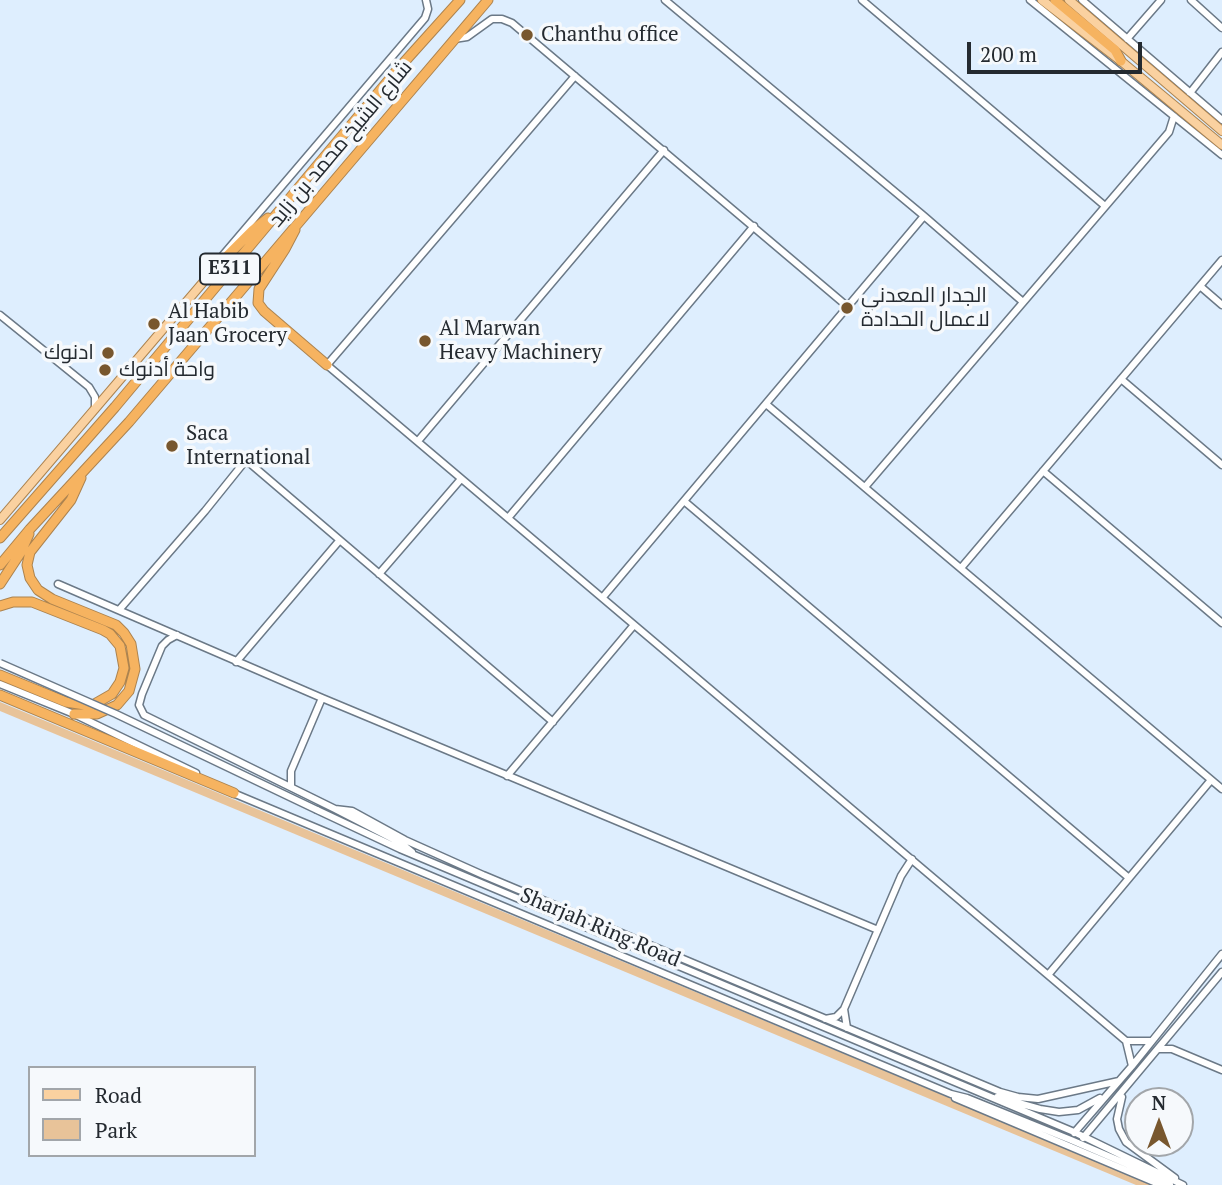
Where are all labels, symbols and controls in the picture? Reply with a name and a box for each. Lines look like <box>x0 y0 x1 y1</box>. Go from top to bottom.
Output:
place label: Chanthu office <box>541 22 679 48</box>
marker: Chanthu office <box>519 27 535 43</box>
scale bar <box>970 28 1145 72</box>
text: 200 m <box>980 40 1037 68</box>
street label: شارع الشيخ محمد بن زايد <box>264 56 418 232</box>
road number: E311 <box>200 254 260 284</box>
place label: الجدار المعدني لاعمال الحدادة <box>861 283 990 333</box>
place label: Al Habib Jaan Grocery <box>168 299 287 349</box>
marker: الجدار المعدني لاعمال الحدادة <box>839 300 855 316</box>
marker: Al Habib Jaan Grocery <box>146 316 162 332</box>
place label: Al Marwan Heavy Machinery <box>439 316 602 366</box>
marker: Al Marwan Heavy Machinery <box>417 333 433 349</box>
place label: ادنوك <box>44 340 94 366</box>
marker: ادنوك <box>100 345 116 361</box>
place label: واحة أدنوك <box>119 357 215 383</box>
marker: واحة أدنوك <box>97 362 113 378</box>
place label: Saca International <box>186 421 310 471</box>
marker: Saca International <box>164 438 180 454</box>
street label: Sharjah Ring Road <box>516 883 684 973</box>
legend <box>28 1066 256 1157</box>
text: Road <box>95 1081 142 1109</box>
north arrow <box>1124 1087 1194 1157</box>
text: N <box>1152 1090 1166 1115</box>
text: Park <box>95 1116 137 1144</box>

